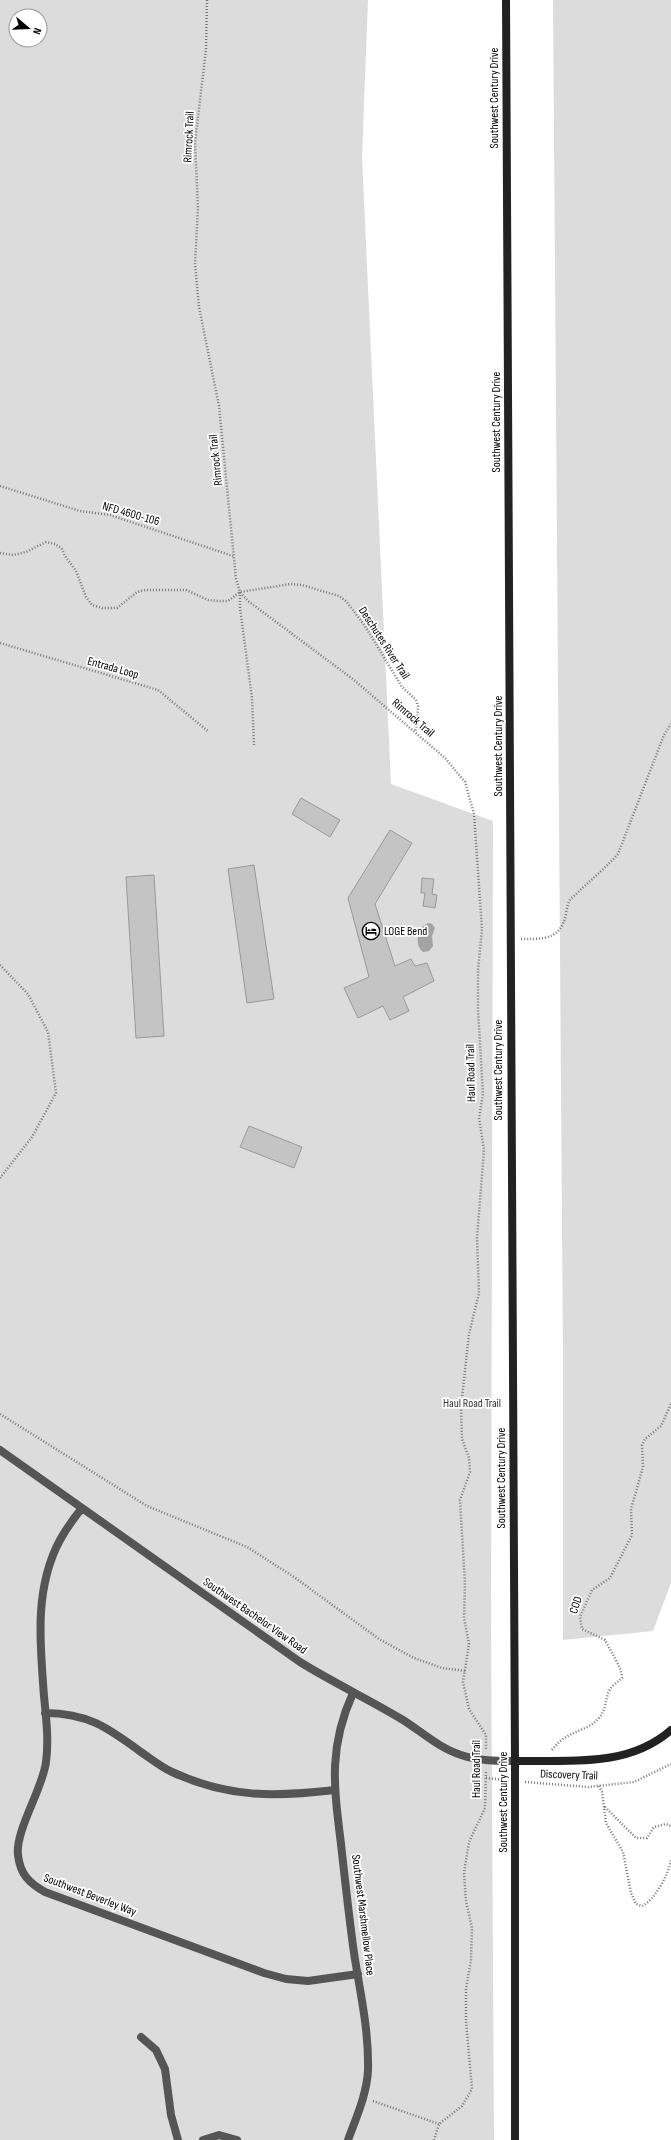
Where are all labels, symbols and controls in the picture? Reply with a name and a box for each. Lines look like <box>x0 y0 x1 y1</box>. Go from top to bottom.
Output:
north arrow <box>8 8 48 48</box>
text: N <box>30 26 44 36</box>
street label: Southwest Century Drive <box>487 47 502 148</box>
street label: Rimrock Trail <box>180 111 198 163</box>
street label: Southwest Century Drive <box>489 371 504 472</box>
street label: Rimrock Trail <box>206 434 226 486</box>
street label: NFD 4600-106 <box>101 499 161 529</box>
street label: Deschutes River Trail <box>355 604 413 682</box>
street label: Entrada Loop <box>86 654 140 682</box>
street label: Southwest Century Drive <box>491 695 506 796</box>
street label: Rimrock Trail <box>389 696 437 740</box>
hotel icon: LOGE Bend <box>361 921 381 941</box>
place label: LOGE Bend <box>384 924 427 939</box>
street label: Southwest Century Drive <box>491 1019 506 1120</box>
street label: Haul Road Trail <box>463 1044 479 1102</box>
park label: Haul Road Trail <box>443 1396 501 1411</box>
street label: Southwest Century Drive <box>494 1427 509 1528</box>
street label: Southwest Bachelor View Road <box>200 1574 310 1658</box>
street label: COD <box>566 1594 586 1616</box>
street label: Haul Road Trail <box>469 1740 484 1798</box>
street label: Southwest Century Drive <box>496 1751 511 1852</box>
street label: Discovery Trail <box>540 1766 598 1784</box>
street label: Southwest Marshmellow Place <box>348 1854 378 1977</box>
street label: Southwest Beverley Way <box>41 1870 139 1920</box>

